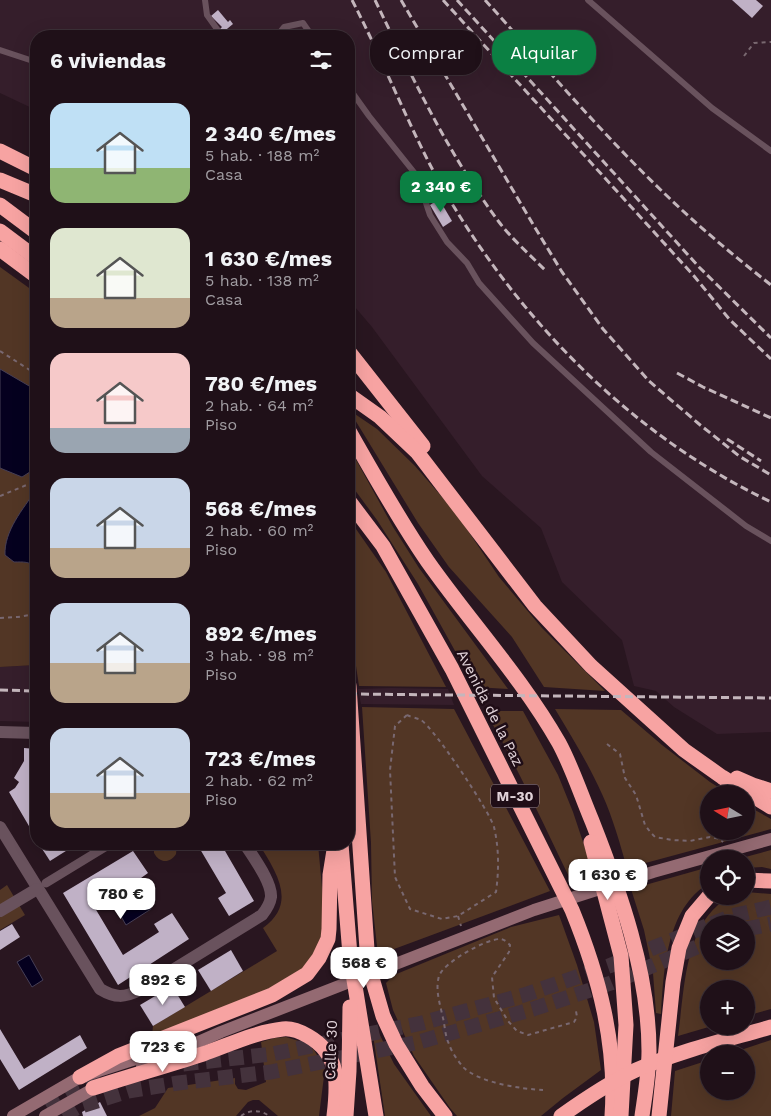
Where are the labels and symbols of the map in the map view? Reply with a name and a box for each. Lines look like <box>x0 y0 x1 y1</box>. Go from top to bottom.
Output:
pin: 2 340 € <box>395 170 487 213</box>
street label: Avenida de la Paz <box>453 647 527 769</box>
road number: M-30 <box>491 784 539 808</box>
north arrow <box>700 785 755 840</box>
pin: 1 630 € <box>562 858 654 901</box>
pin: 780 € <box>86 878 156 920</box>
pin: 568 € <box>329 946 399 989</box>
pin: 892 € <box>128 964 198 1006</box>
street label: Calle 30 <box>321 1020 341 1080</box>
pin: 723 € <box>128 1030 198 1073</box>

